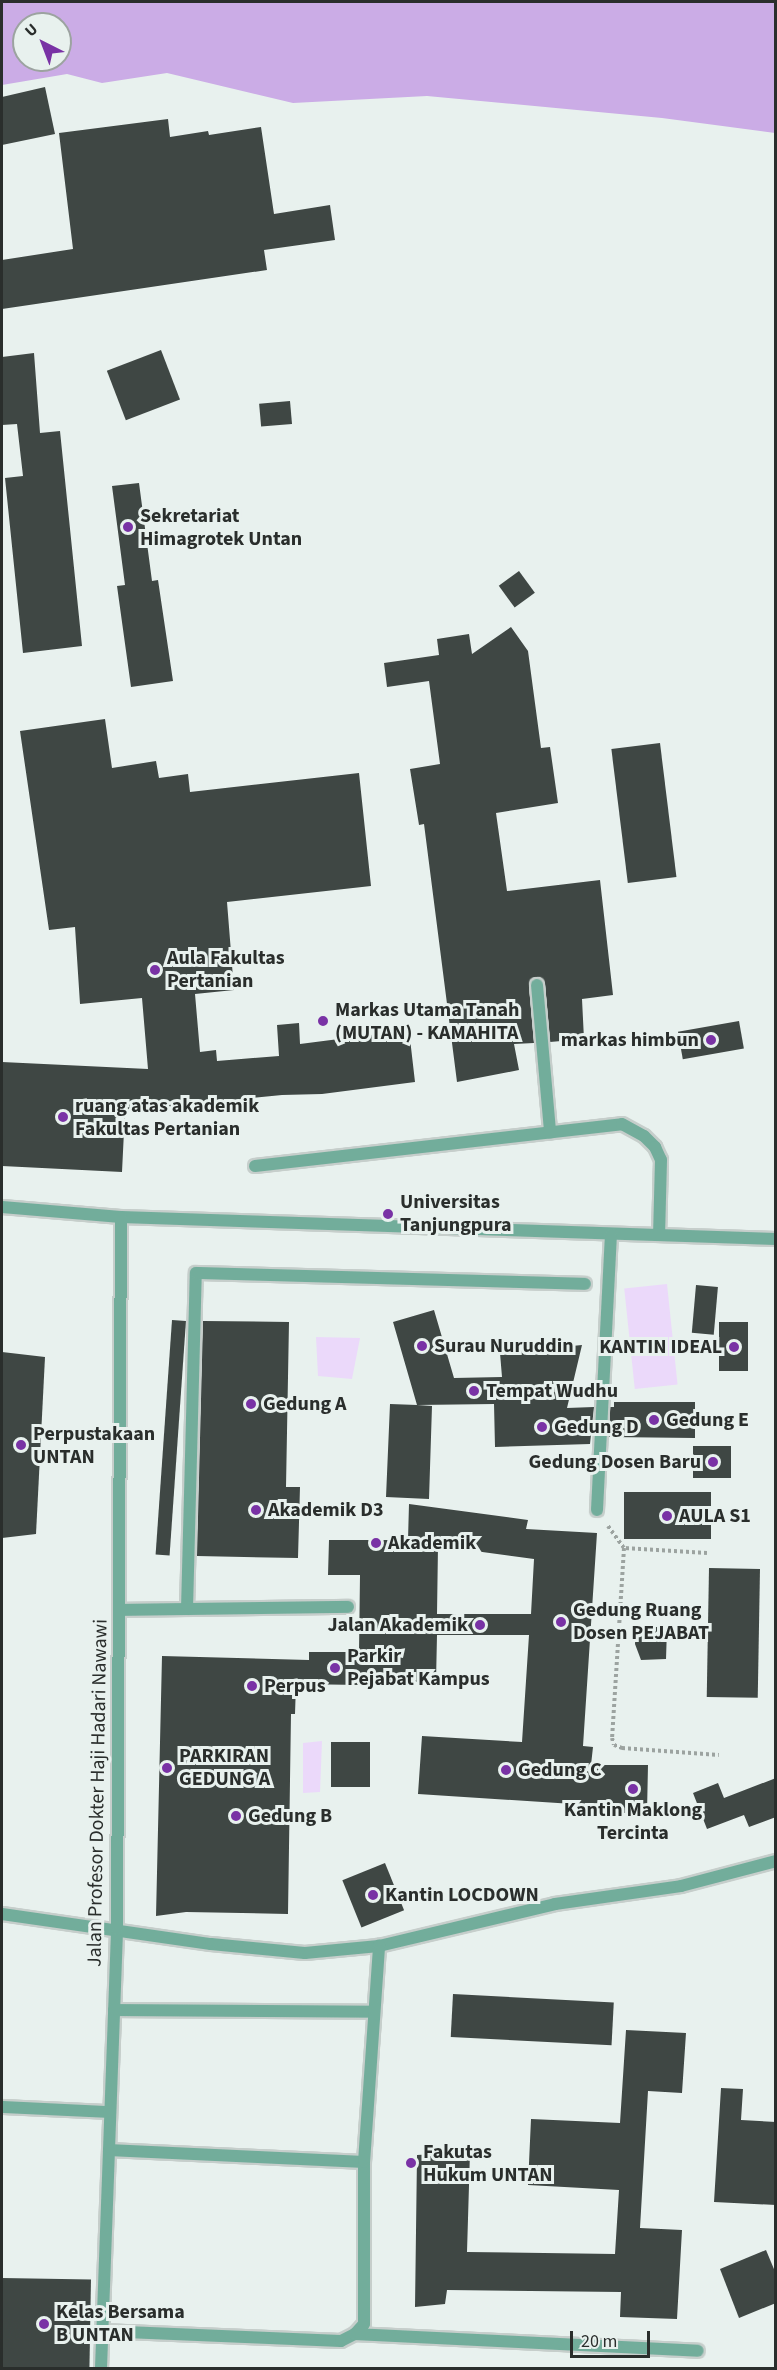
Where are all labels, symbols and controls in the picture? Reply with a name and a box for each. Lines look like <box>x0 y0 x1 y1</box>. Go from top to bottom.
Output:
north arrow <box>12 12 72 72</box>
text: U <box>20 18 43 42</box>
place label: Sekretariat Himagrotek Untan <box>140 504 302 551</box>
marker: Sekretariat Himagrotek Untan <box>121 520 135 534</box>
place label: Aula Fakultas Pertanian <box>167 946 285 993</box>
marker: Aula Fakultas Pertanian <box>148 963 162 977</box>
place label: Markas Utama Tanah (MUTAN) - KAMAHITA <box>335 998 519 1045</box>
marker: Markas Utama Tanah (MUTAN) - KAMAHITA <box>316 1014 330 1028</box>
place label: markas himbun <box>561 1028 699 1052</box>
marker: markas himbun <box>704 1033 718 1047</box>
place label: ruang atas akademik Fakultas Pertanian <box>75 1094 259 1141</box>
marker: ruang atas akademik Fakultas Pertanian <box>56 1110 70 1124</box>
place label: Universitas Tanjungpura <box>400 1190 512 1237</box>
marker: Universitas Tanjungpura <box>381 1207 395 1221</box>
place label: Surau Nuruddin <box>434 1334 574 1358</box>
place label: KANTIN IDEAL <box>599 1335 722 1359</box>
marker: Surau Nuruddin <box>415 1339 429 1353</box>
marker: KANTIN IDEAL <box>727 1340 741 1354</box>
place label: Tempat Wudhu <box>486 1379 618 1403</box>
marker: Tempat Wudhu <box>467 1384 481 1398</box>
place label: Gedung A <box>263 1392 347 1416</box>
marker: Gedung A <box>244 1397 258 1411</box>
place label: Gedung E <box>666 1408 749 1432</box>
marker: Gedung E <box>647 1413 661 1427</box>
place label: Gedung D <box>554 1415 639 1439</box>
marker: Gedung D <box>535 1420 549 1434</box>
place label: Perpustakaan UNTAN <box>33 1422 155 1469</box>
marker: Perpustakaan UNTAN <box>14 1438 28 1452</box>
place label: Gedung Dosen Baru <box>529 1450 701 1474</box>
marker: Gedung Dosen Baru <box>706 1455 720 1469</box>
place label: Akademik D3 <box>268 1498 383 1522</box>
marker: Akademik D3 <box>249 1503 263 1517</box>
place label: AULA S1 <box>679 1504 751 1528</box>
marker: AULA S1 <box>660 1509 674 1523</box>
place label: Akademik <box>388 1531 476 1555</box>
marker: Akademik <box>369 1536 383 1550</box>
place label: Gedung Ruang Dosen PEJABAT <box>573 1598 709 1645</box>
place label: Jalan Akademik <box>327 1613 468 1637</box>
marker: Gedung Ruang Dosen PEJABAT <box>554 1615 568 1629</box>
marker: Jalan Akademik <box>473 1618 487 1632</box>
street label: Jalan Profesor Dokter Haji Hadari Nawawi <box>83 1619 113 1967</box>
place label: Parkir Pejabat Kampus <box>347 1644 490 1691</box>
marker: Parkir Pejabat Kampus <box>328 1661 342 1675</box>
place label: Perpus <box>264 1674 325 1698</box>
marker: Perpus <box>245 1679 259 1693</box>
place label: PARKIRAN GEDUNG A <box>179 1744 270 1791</box>
place label: Gedung C <box>518 1758 602 1782</box>
marker: PARKIRAN GEDUNG A <box>160 1761 174 1775</box>
marker: Gedung C <box>499 1763 513 1777</box>
marker: Kantin Maklong Tercinta <box>626 1782 640 1796</box>
place label: Kantin Maklong Tercinta <box>564 1798 702 1845</box>
place label: Gedung B <box>248 1804 332 1828</box>
marker: Gedung B <box>229 1809 243 1823</box>
place label: Kantin LOCDOWN <box>385 1883 539 1907</box>
marker: Kantin LOCDOWN <box>366 1888 380 1902</box>
place label: Fakutas Hukum UNTAN <box>423 2140 553 2187</box>
marker: Fakutas Hukum UNTAN <box>404 2156 418 2170</box>
place label: Kelas Bersama B UNTAN <box>56 2300 185 2347</box>
marker: Kelas Bersama B UNTAN <box>37 2317 51 2331</box>
scale bar <box>573 2319 652 2357</box>
text: 20 m <box>581 2329 617 2354</box>

